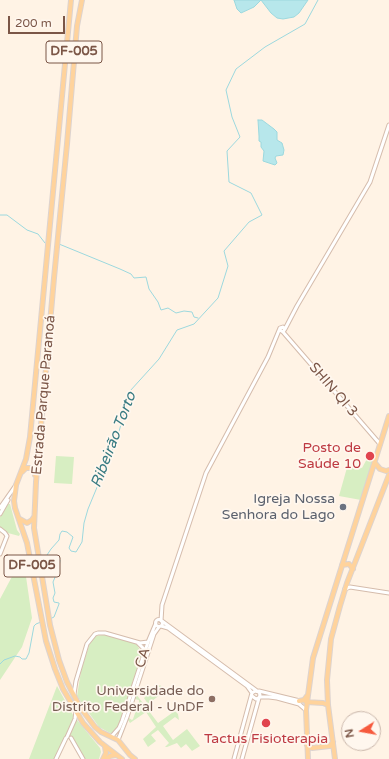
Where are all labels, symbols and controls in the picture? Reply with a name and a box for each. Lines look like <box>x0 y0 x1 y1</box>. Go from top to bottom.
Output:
scale bar <box>10 8 67 34</box>
text: 200 m <box>15 16 52 30</box>
road number: DF-005 <box>46 41 102 63</box>
street label: Estrada Parque Paranoá <box>29 314 59 476</box>
street label: SHIN QI 3 <box>305 360 361 420</box>
water label: Ribeirão Torto <box>87 390 141 490</box>
place label: Posto de Saúde 10 <box>298 440 361 472</box>
marker: Posto de Saúde 10 <box>364 450 376 462</box>
place label: Igreja Nossa Senhora do Lago <box>222 491 335 524</box>
marker: Igreja Nossa Senhora do Lago <box>338 502 348 512</box>
road number: DF-005 <box>4 555 60 577</box>
street label: CA <box>132 646 154 670</box>
place label: Universidade do Distrito Federal - UnDF <box>52 683 204 716</box>
marker: Universidade do Distrito Federal - UnDF <box>207 694 217 704</box>
north arrow <box>341 711 381 751</box>
marker: Tactus Fisioterapia <box>260 717 272 729</box>
text: N <box>342 728 357 739</box>
place label: Tactus Fisioterapia <box>204 731 328 747</box>

